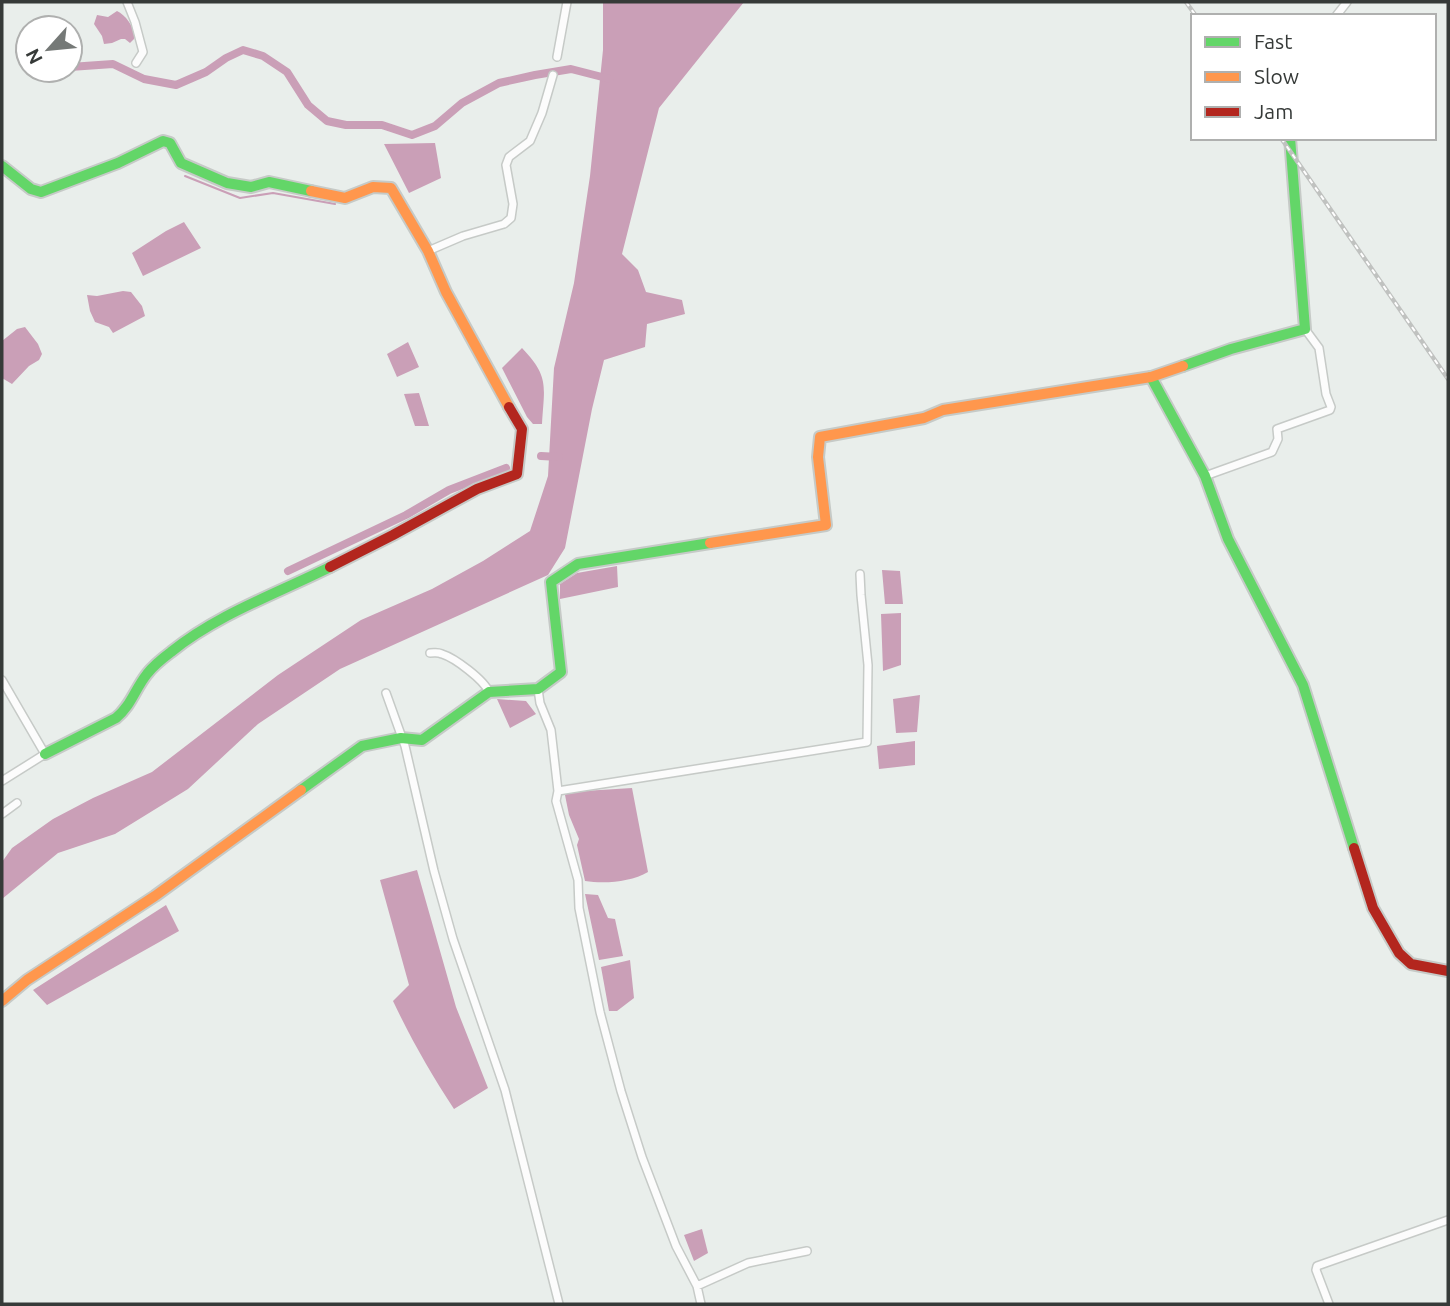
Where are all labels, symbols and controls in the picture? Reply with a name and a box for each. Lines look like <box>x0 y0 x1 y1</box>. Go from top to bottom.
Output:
north arrow <box>14 14 84 84</box>
legend <box>1191 14 1436 140</box>
text: Fast <box>1254 29 1292 53</box>
text: N <box>21 45 47 68</box>
text: Slow <box>1254 64 1299 88</box>
text: Jam <box>1254 99 1293 123</box>

